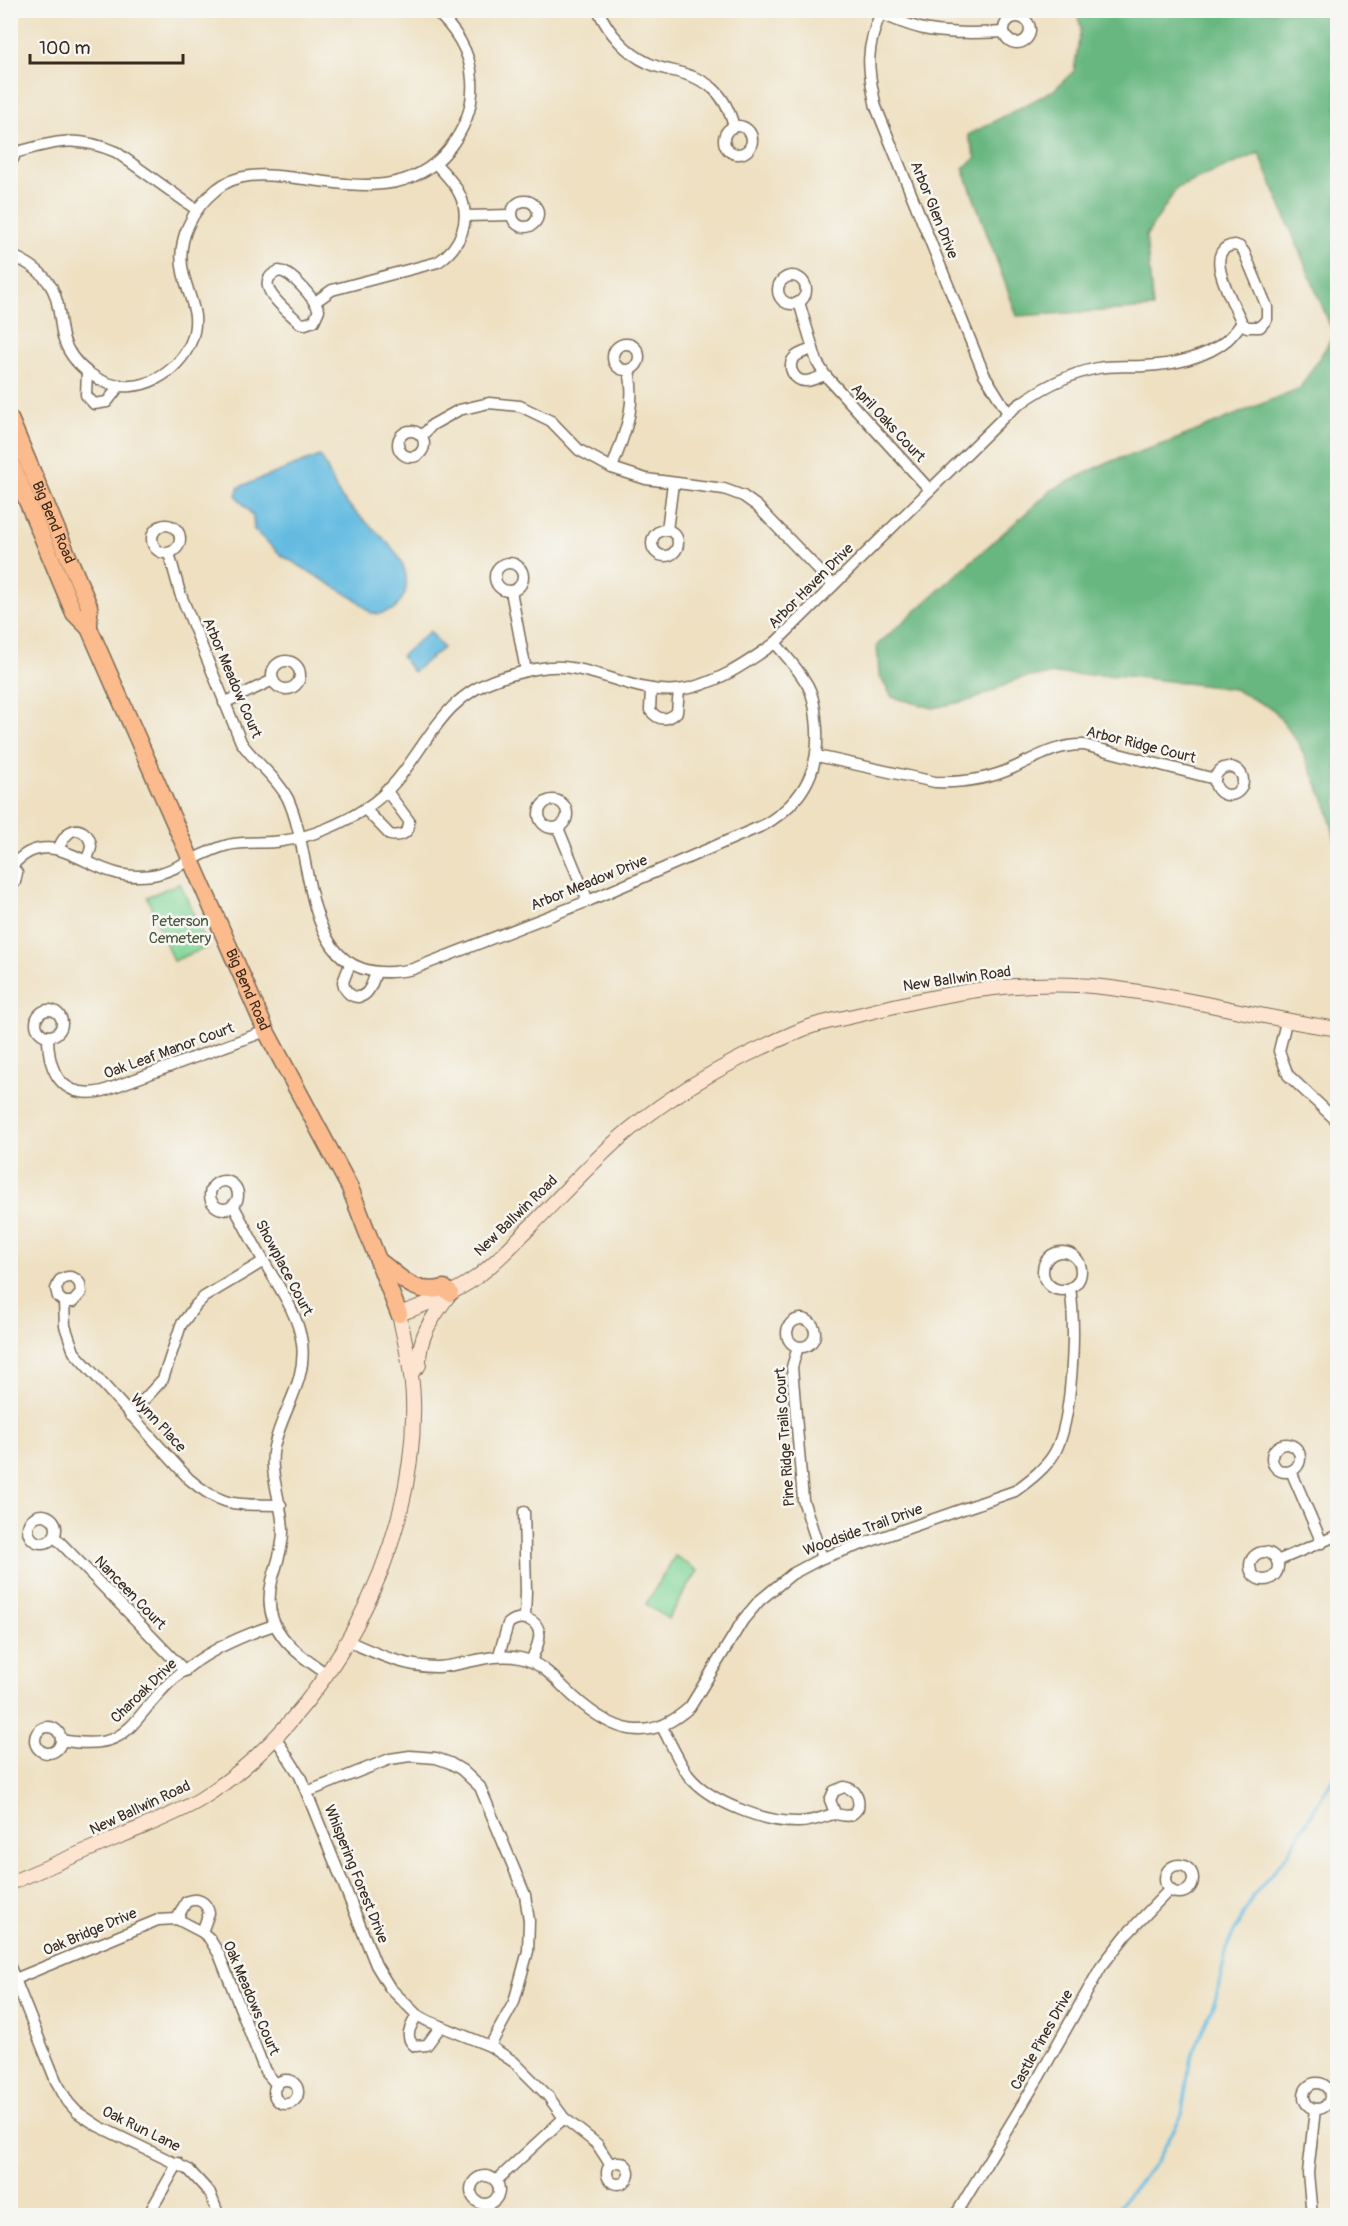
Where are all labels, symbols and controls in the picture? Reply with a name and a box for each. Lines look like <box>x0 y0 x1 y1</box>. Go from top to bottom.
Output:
scale bar <box>30 27 183 65</box>
text: 100 m <box>39 37 91 60</box>
street label: Arbor Glen Drive <box>906 159 962 262</box>
street label: April Oaks Court <box>847 380 930 467</box>
street label: Big Bend Road <box>28 478 79 566</box>
street label: Arbor Haven Drive <box>764 539 858 633</box>
street label: Arbor Meadow Court <box>198 615 266 742</box>
street label: Arbor Ridge Court <box>1084 722 1199 768</box>
street label: Arbor Meadow Drive <box>528 851 651 915</box>
park label: Peterson Cemetery <box>149 912 212 948</box>
street label: Big Bend Road <box>221 946 274 1034</box>
street label: New Ballwin Road <box>902 962 1012 996</box>
street label: Oak Leaf Manor Court <box>101 1018 238 1083</box>
street label: New Ballwin Road <box>470 1171 562 1261</box>
street label: Showplace Court <box>251 1217 318 1320</box>
street label: Pine Ridge Trails Court <box>771 1366 799 1507</box>
street label: Wynn Place <box>126 1390 190 1457</box>
street label: Woodside Trail Drive <box>801 1499 926 1560</box>
street label: Nanceen Court <box>90 1552 171 1635</box>
street label: Charoak Drive <box>107 1654 182 1727</box>
street label: New Ballwin Road <box>87 1776 193 1840</box>
street label: Whispering Forest Drive <box>320 1802 393 1947</box>
street label: Oak Bridge Drive <box>40 1903 140 1960</box>
street label: Oak Meadows Court <box>218 1938 284 2059</box>
street label: Castle Pines Drive <box>1007 1986 1078 2094</box>
street label: Oak Run Lane <box>99 2102 184 2156</box>

